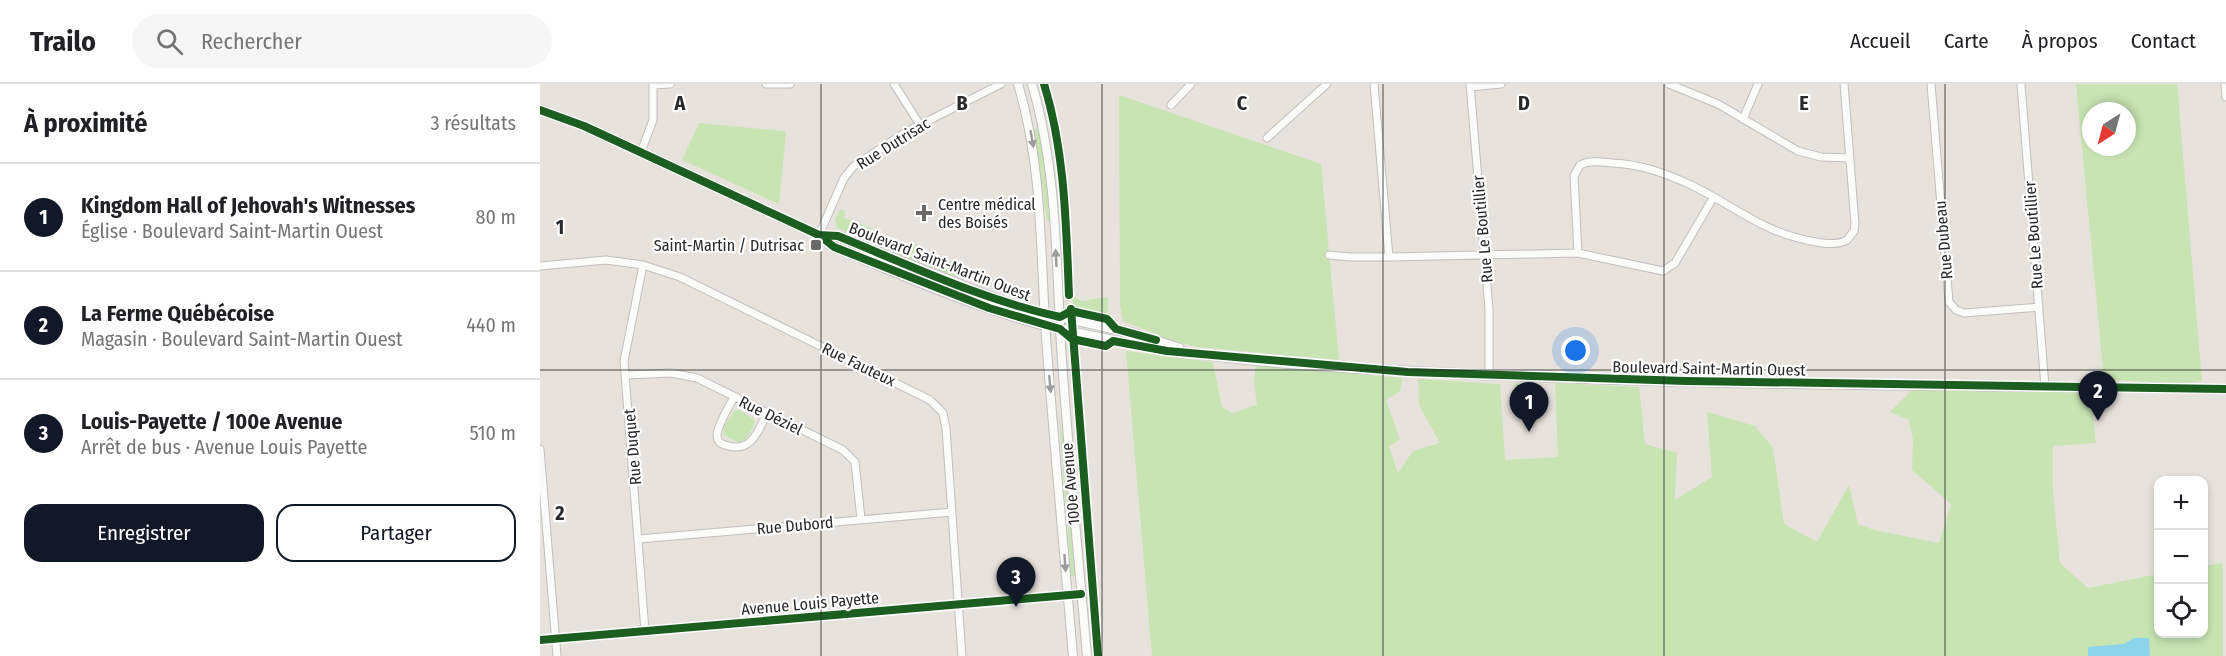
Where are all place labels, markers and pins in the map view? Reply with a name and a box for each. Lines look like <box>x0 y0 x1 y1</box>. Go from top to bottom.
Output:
place label: Centre médical des Boisés <box>938 195 1036 232</box>
marker: Centre médical des Boisés <box>915 204 933 222</box>
place label: Saint-Martin / Dutrisac <box>654 236 804 255</box>
marker: Saint-Martin / Dutrisac <box>809 238 823 252</box>
pin: 2 <box>2078 372 2118 421</box>
pin: 1 <box>1510 382 1548 432</box>
pin: 3 <box>996 558 1036 607</box>

